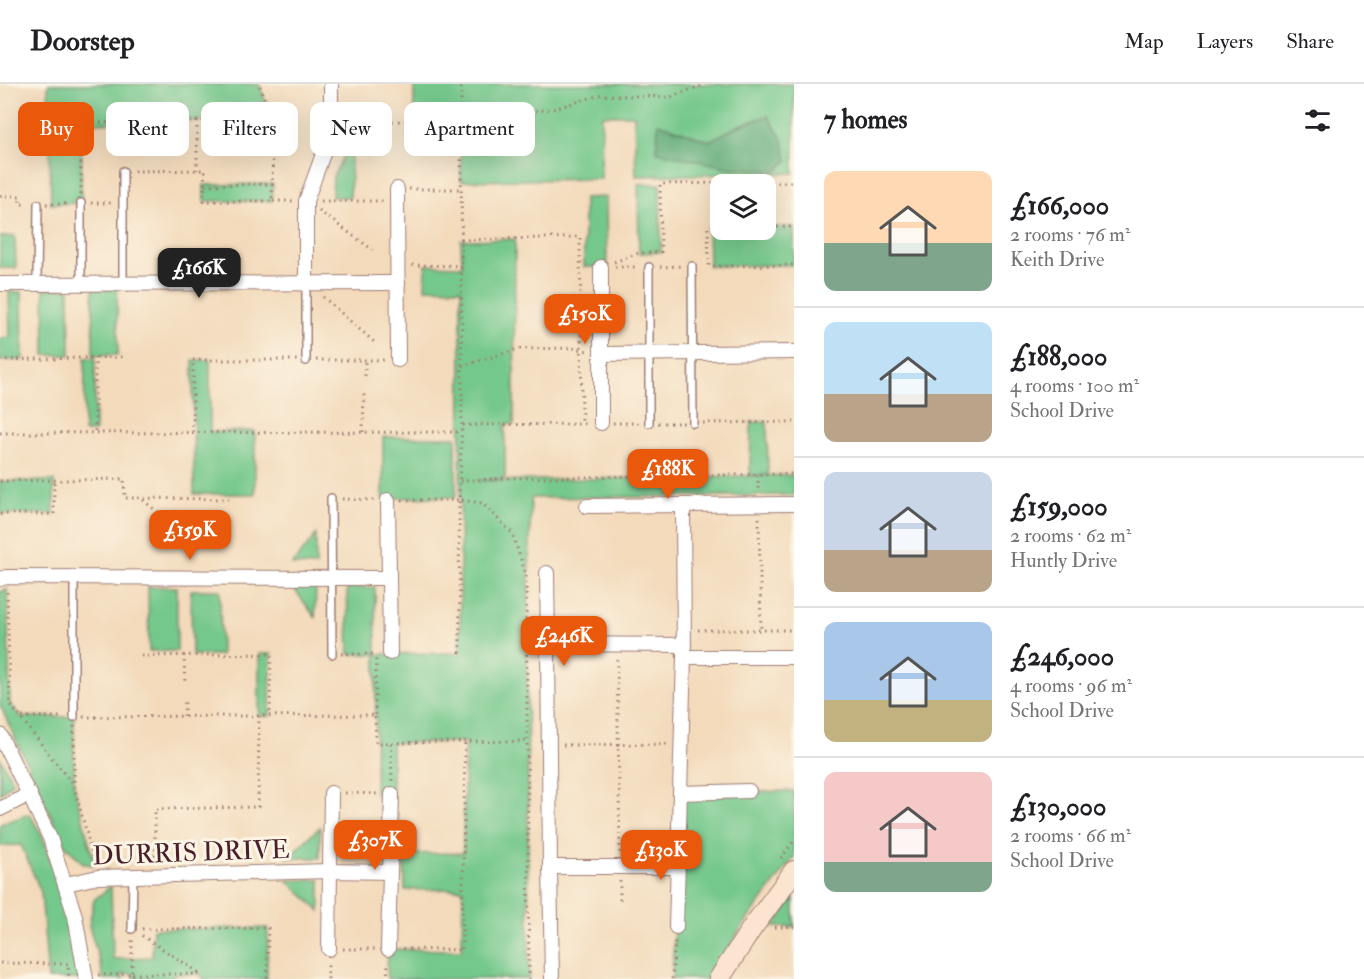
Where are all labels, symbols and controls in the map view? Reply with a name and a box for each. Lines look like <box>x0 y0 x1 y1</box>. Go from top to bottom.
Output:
text: Doorstep <box>30 24 135 59</box>
text: Map <box>1124 28 1164 55</box>
text: Layers <box>1197 28 1253 55</box>
text: Share <box>1286 28 1334 55</box>
chip: Buy <box>18 102 94 156</box>
chip: Rent <box>106 102 189 156</box>
chip: Filters <box>201 102 298 156</box>
chip: New <box>310 102 392 156</box>
chip: Apartment <box>404 102 535 156</box>
text: 7 homes <box>824 104 907 136</box>
icon: filters <box>1301 104 1334 137</box>
map controls <box>710 174 776 240</box>
button: layers <box>710 174 776 240</box>
text: £166,000 <box>1010 190 1109 222</box>
icon: home <box>872 195 944 267</box>
text: 2 rooms · 76 m² <box>1010 222 1130 247</box>
text: Keith Drive <box>1010 247 1104 272</box>
pin: £166K <box>157 248 241 299</box>
text: £166K <box>172 255 226 280</box>
pin: £150K <box>543 294 627 345</box>
text: £150K <box>558 301 612 326</box>
text: £188,000 <box>1010 341 1107 373</box>
icon: home <box>872 346 944 418</box>
text: 4 rooms · 100 m² <box>1010 373 1139 398</box>
text: School Drive <box>1010 398 1114 423</box>
pin: £188K <box>626 449 710 500</box>
text: £188K <box>641 456 695 481</box>
text: £159,000 <box>1010 491 1108 523</box>
icon: home <box>872 496 944 568</box>
pin: £159K <box>148 510 232 561</box>
text: £159K <box>163 517 217 542</box>
text: 2 rooms · 62 m² <box>1010 523 1131 548</box>
text: Huntly Drive <box>1010 548 1117 573</box>
pin: £246K <box>522 616 606 667</box>
text: £246K <box>535 623 593 648</box>
text: £246,000 <box>1010 641 1114 673</box>
icon: home <box>872 646 944 718</box>
text: 4 rooms · 96 m² <box>1010 673 1132 698</box>
text: School Drive <box>1010 698 1114 723</box>
text: £130,000 <box>1010 791 1106 823</box>
icon: home <box>872 796 944 868</box>
pin: £307K <box>333 820 417 871</box>
text: 2 rooms · 66 m² <box>1010 823 1131 848</box>
text: £307K <box>348 827 402 852</box>
pin: £130K <box>619 830 703 881</box>
street label: DURRIS DRIVE <box>92 834 290 872</box>
text: £130K <box>635 837 687 862</box>
text: School Drive <box>1010 848 1114 873</box>

